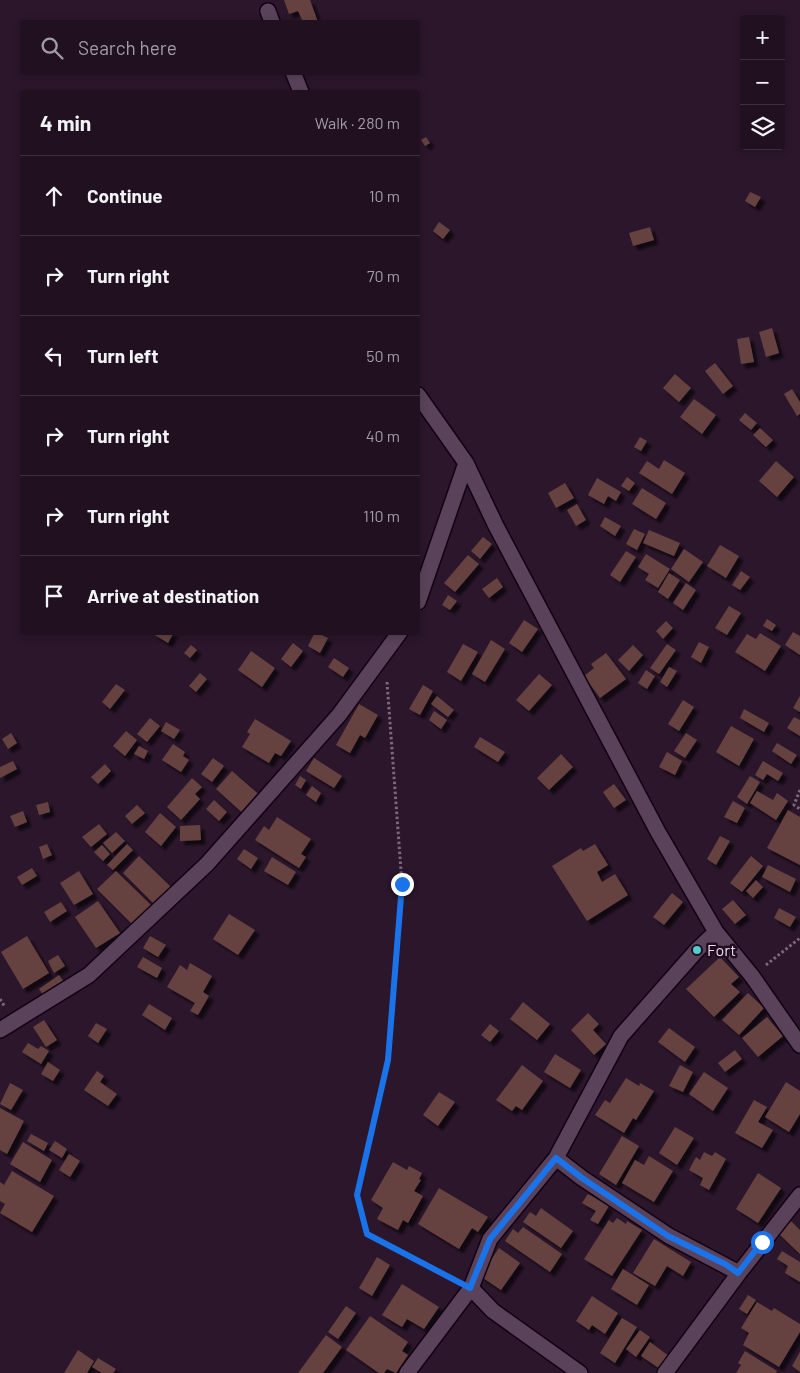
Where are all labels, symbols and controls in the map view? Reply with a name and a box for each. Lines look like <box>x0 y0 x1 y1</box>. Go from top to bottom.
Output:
map controls <box>740 15 785 150</box>
button: + <box>740 15 785 60</box>
search box <box>20 20 420 75</box>
icon: search <box>38 34 66 62</box>
text: Search here <box>78 36 177 59</box>
button: − <box>740 60 785 105</box>
button: layers <box>740 105 785 150</box>
text: 4 min <box>40 110 91 135</box>
text: Walk · 280 m <box>315 113 400 132</box>
icon: ahead <box>40 182 68 210</box>
text: Continue <box>87 184 163 207</box>
text: 10 m <box>369 186 400 205</box>
icon: right <box>40 262 68 290</box>
text: Turn right <box>87 264 169 287</box>
text: 70 m <box>367 266 400 285</box>
icon: left <box>40 342 68 370</box>
text: Turn left <box>87 344 158 367</box>
text: 50 m <box>366 346 400 365</box>
icon: right <box>40 422 68 450</box>
text: Turn right <box>87 424 169 447</box>
text: 40 m <box>366 426 400 445</box>
icon: right <box>40 502 68 530</box>
text: Turn right <box>87 504 169 527</box>
text: 110 m <box>363 506 400 525</box>
icon: arrive <box>40 582 68 610</box>
text: Arrive at destination <box>87 584 259 607</box>
route end <box>391 873 414 896</box>
place label: Fort <box>707 940 736 959</box>
marker: Fort <box>691 944 703 956</box>
route start <box>751 1231 774 1254</box>

